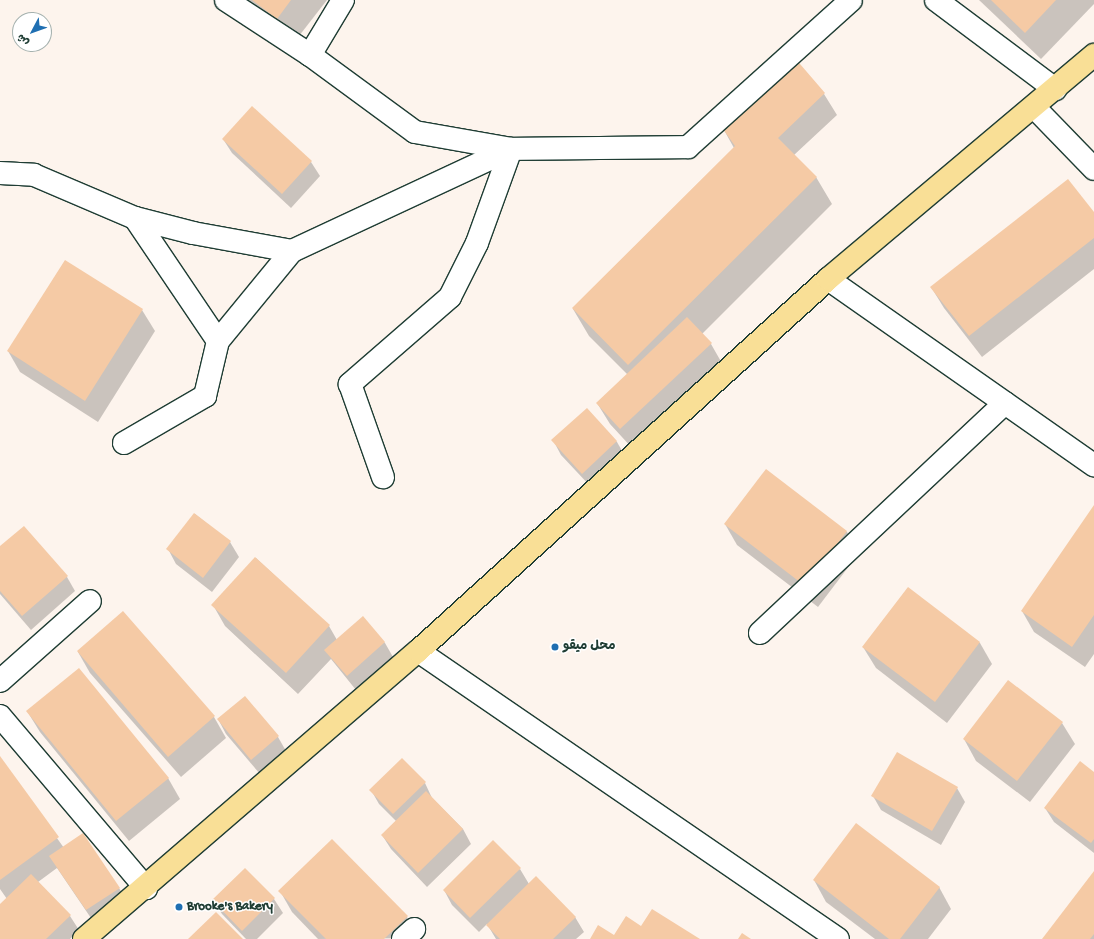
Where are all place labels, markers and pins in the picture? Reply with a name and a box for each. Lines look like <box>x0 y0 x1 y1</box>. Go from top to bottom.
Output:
place label: محل ميقو <box>563 639 616 655</box>
marker: محل ميقو <box>550 642 560 652</box>
place label: Brooke's Bakery <box>187 899 273 915</box>
marker: Brooke's Bakery <box>174 902 184 912</box>

